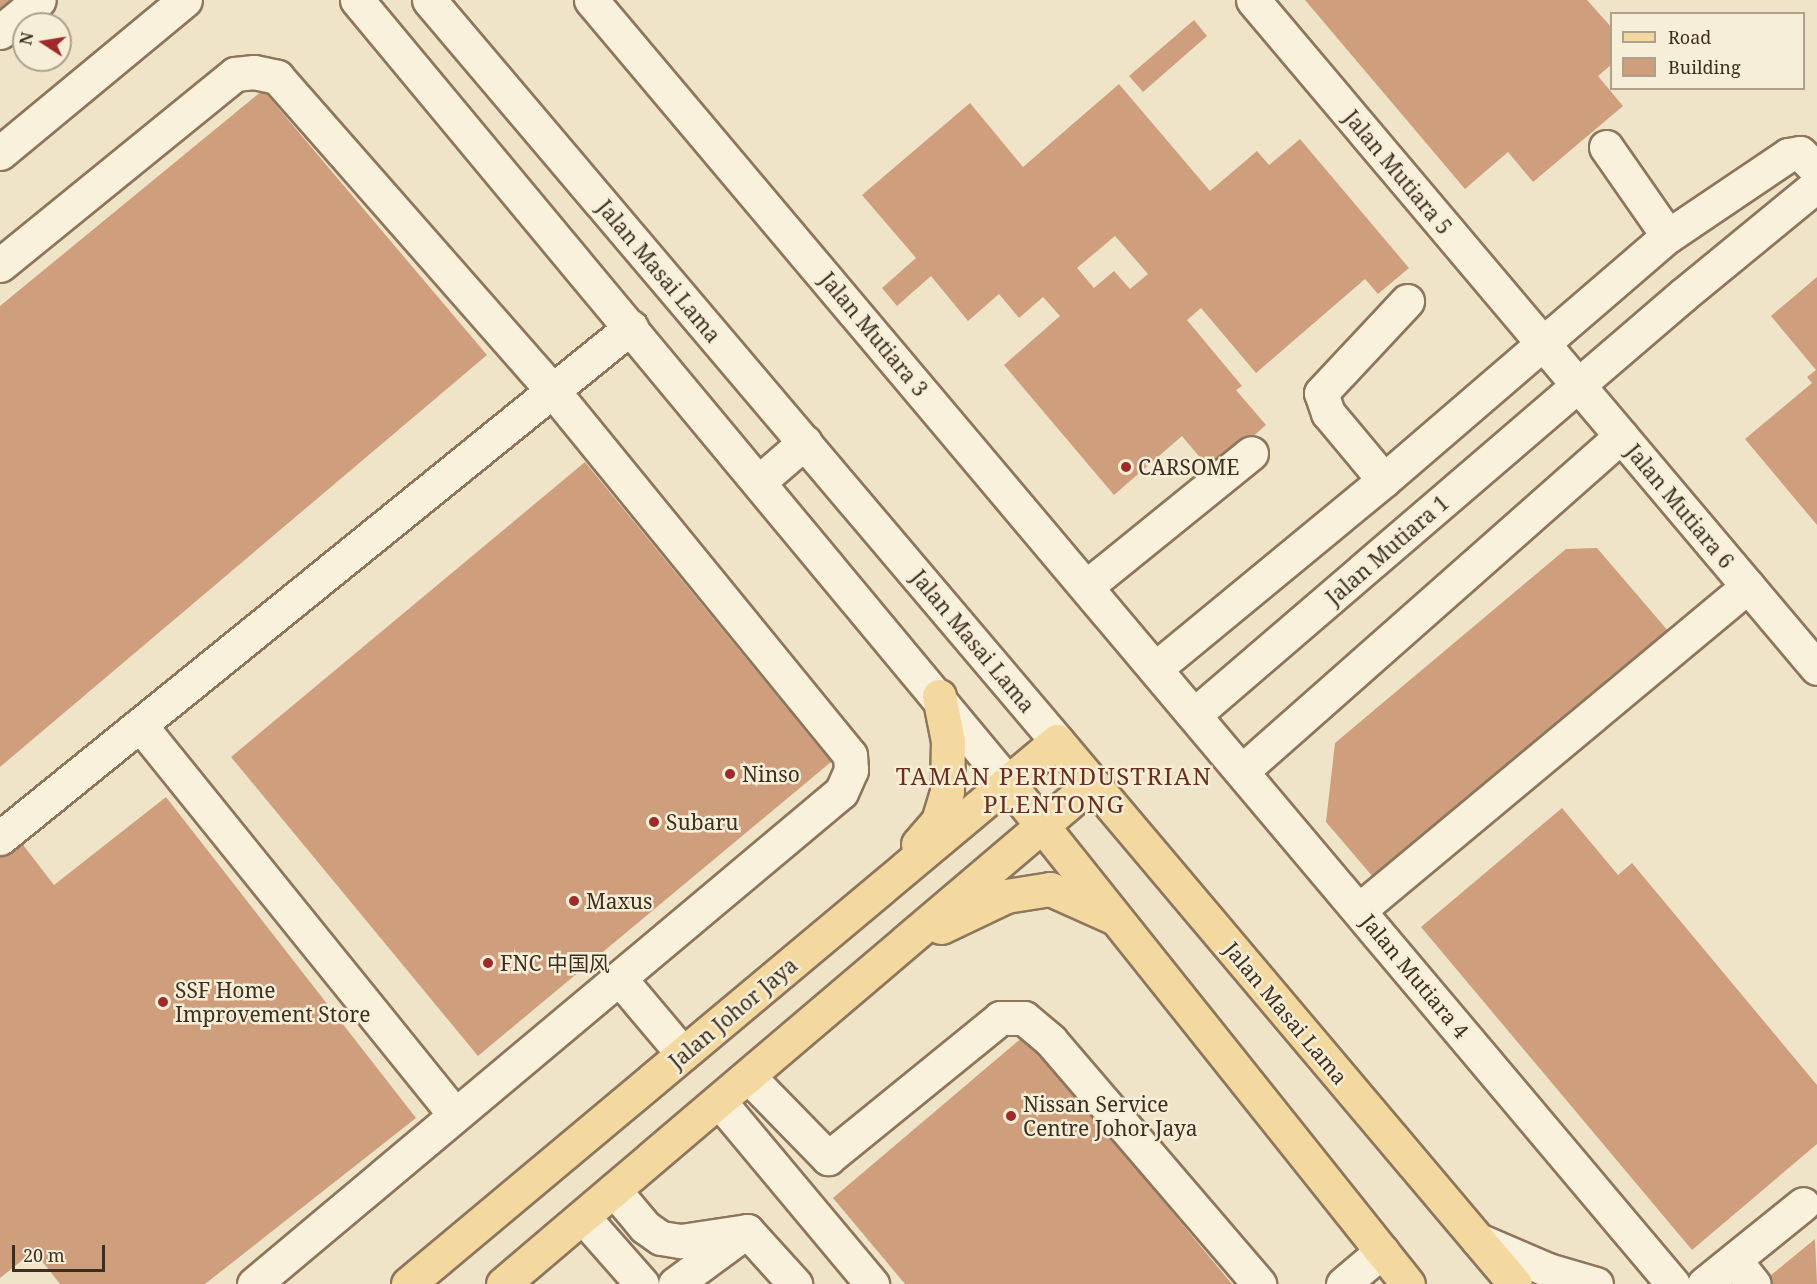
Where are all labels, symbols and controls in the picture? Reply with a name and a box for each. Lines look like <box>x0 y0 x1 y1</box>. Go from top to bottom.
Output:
north arrow <box>12 12 72 72</box>
legend <box>1610 12 1805 90</box>
text: Road <box>1668 25 1711 49</box>
text: N <box>14 30 38 47</box>
text: Building <box>1668 55 1741 79</box>
street label: Jalan Mutiara 5 <box>1339 105 1457 239</box>
street label: Jalan Masai Lama <box>592 195 726 347</box>
street label: Jalan Mutiara 3 <box>815 267 933 401</box>
street label: Jalan Mutiara 6 <box>1621 439 1739 573</box>
place label: CARSOME <box>1138 454 1239 480</box>
marker: CARSOME <box>1119 460 1133 474</box>
street label: Jalan Mutiara 1 <box>1321 490 1453 610</box>
street label: Jalan Masai Lama <box>906 565 1040 717</box>
place label: Ninso <box>742 761 800 787</box>
district label: TAMAN PERINDUSTRIAN PLENTONG <box>896 762 1212 818</box>
marker: Ninso <box>723 767 737 781</box>
place label: Subaru <box>666 809 739 835</box>
marker: Subaru <box>647 815 661 829</box>
place label: Maxus <box>586 888 652 914</box>
marker: Maxus <box>567 894 581 908</box>
street label: Jalan Mutiara 4 <box>1356 909 1474 1043</box>
street label: Jalan Masai Lama <box>1219 937 1353 1089</box>
place label: FNC 中国风 <box>500 950 610 976</box>
street label: Jalan Johor Jaya <box>664 952 802 1074</box>
marker: FNC 中国风 <box>481 956 495 970</box>
place label: SSF Home Improvement Store <box>175 977 370 1027</box>
marker: SSF Home Improvement Store <box>156 995 170 1009</box>
place label: Nissan Service Centre Johor Jaya <box>1023 1091 1198 1141</box>
marker: Nissan Service Centre Johor Jaya <box>1004 1109 1018 1123</box>
scale bar <box>15 1233 108 1271</box>
text: 20 m <box>23 1243 65 1267</box>

